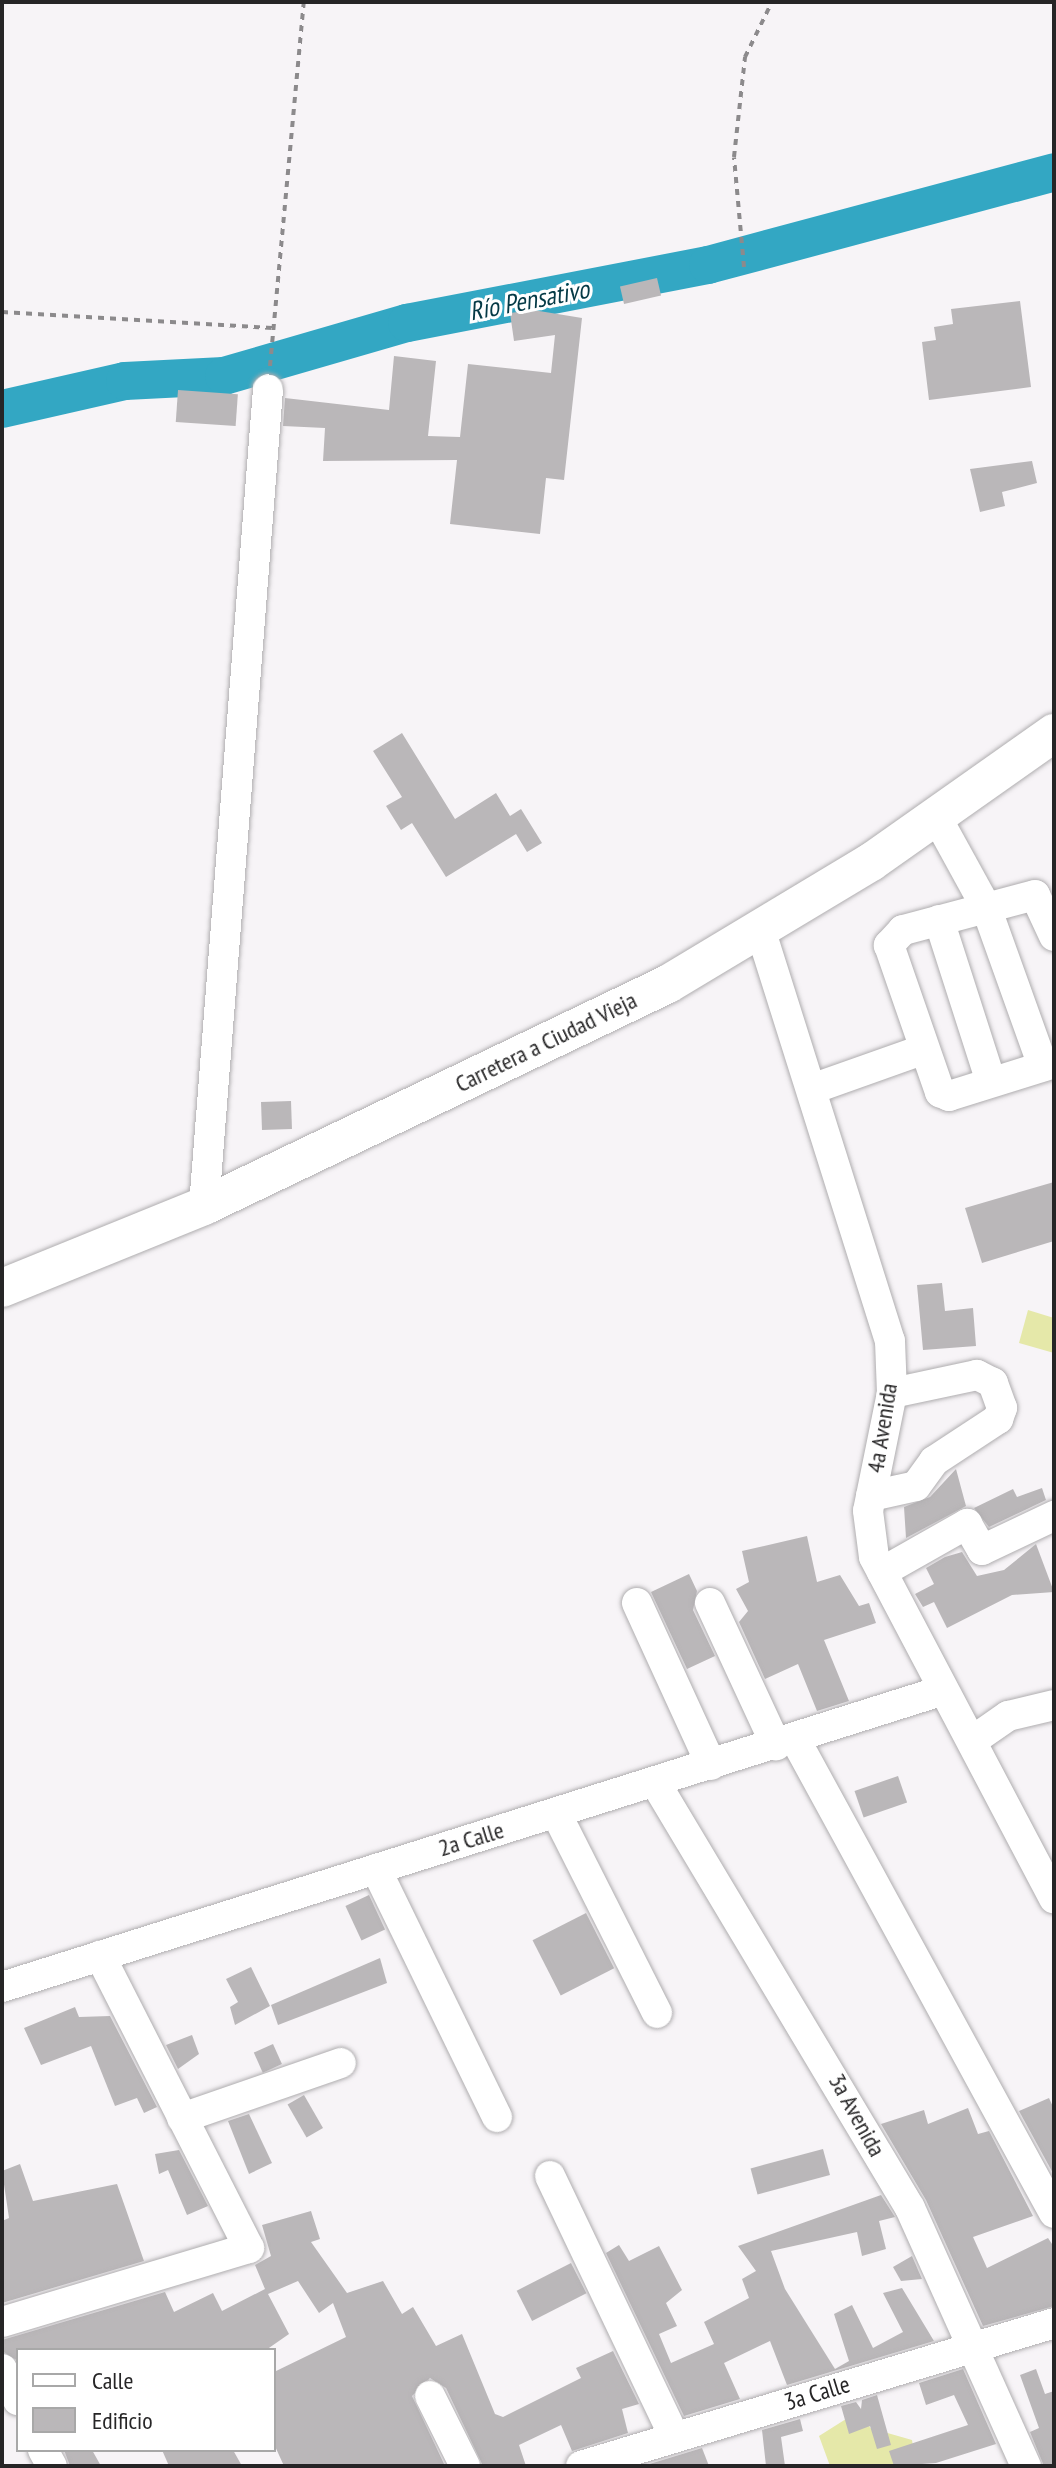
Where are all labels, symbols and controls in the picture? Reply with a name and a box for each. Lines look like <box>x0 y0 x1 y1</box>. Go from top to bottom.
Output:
water label: Río Pensativo <box>466 273 592 327</box>
street label: Carretera a Ciudad Vieja <box>450 986 642 1098</box>
street label: 4a Avenida <box>861 1381 903 1475</box>
street label: 2a Calle <box>435 1815 507 1863</box>
street label: 3a Avenida <box>822 2068 892 2162</box>
legend <box>16 2348 276 2452</box>
text: Calle <box>92 2365 133 2396</box>
street label: 3a Calle <box>781 2369 853 2417</box>
text: Edificio <box>92 2405 153 2436</box>

